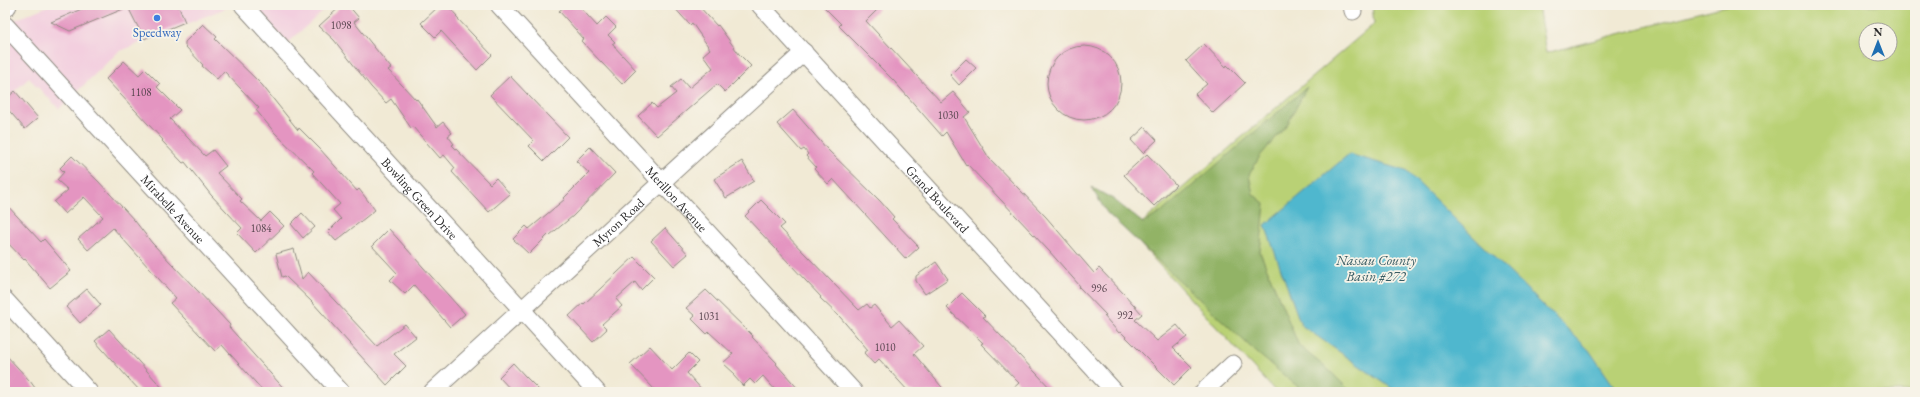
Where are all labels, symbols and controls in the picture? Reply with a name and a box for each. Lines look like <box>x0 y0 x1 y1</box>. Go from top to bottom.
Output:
marker: Speedway <box>152 13 162 23</box>
house number: 1098 <box>330 18 352 32</box>
north arrow <box>1858 22 1898 62</box>
place label: Speedway <box>133 24 182 41</box>
text: N <box>1874 25 1883 39</box>
house number: 1108 <box>130 85 152 99</box>
house number: 1030 <box>937 108 959 122</box>
street label: Bowling Green Drive <box>378 154 462 243</box>
street label: Grand Boulevard <box>903 161 973 236</box>
street label: Merillon Avenue <box>642 162 711 235</box>
street label: Mirabelle Avenue <box>137 171 209 247</box>
street label: Myron Road <box>589 194 648 250</box>
house number: 1084 <box>250 221 272 235</box>
water label: Nassau County Basin #272 <box>1335 251 1416 285</box>
house number: 996 <box>1091 281 1108 295</box>
house number: 992 <box>1117 308 1134 322</box>
house number: 1031 <box>698 309 720 323</box>
house number: 1010 <box>874 340 896 354</box>

